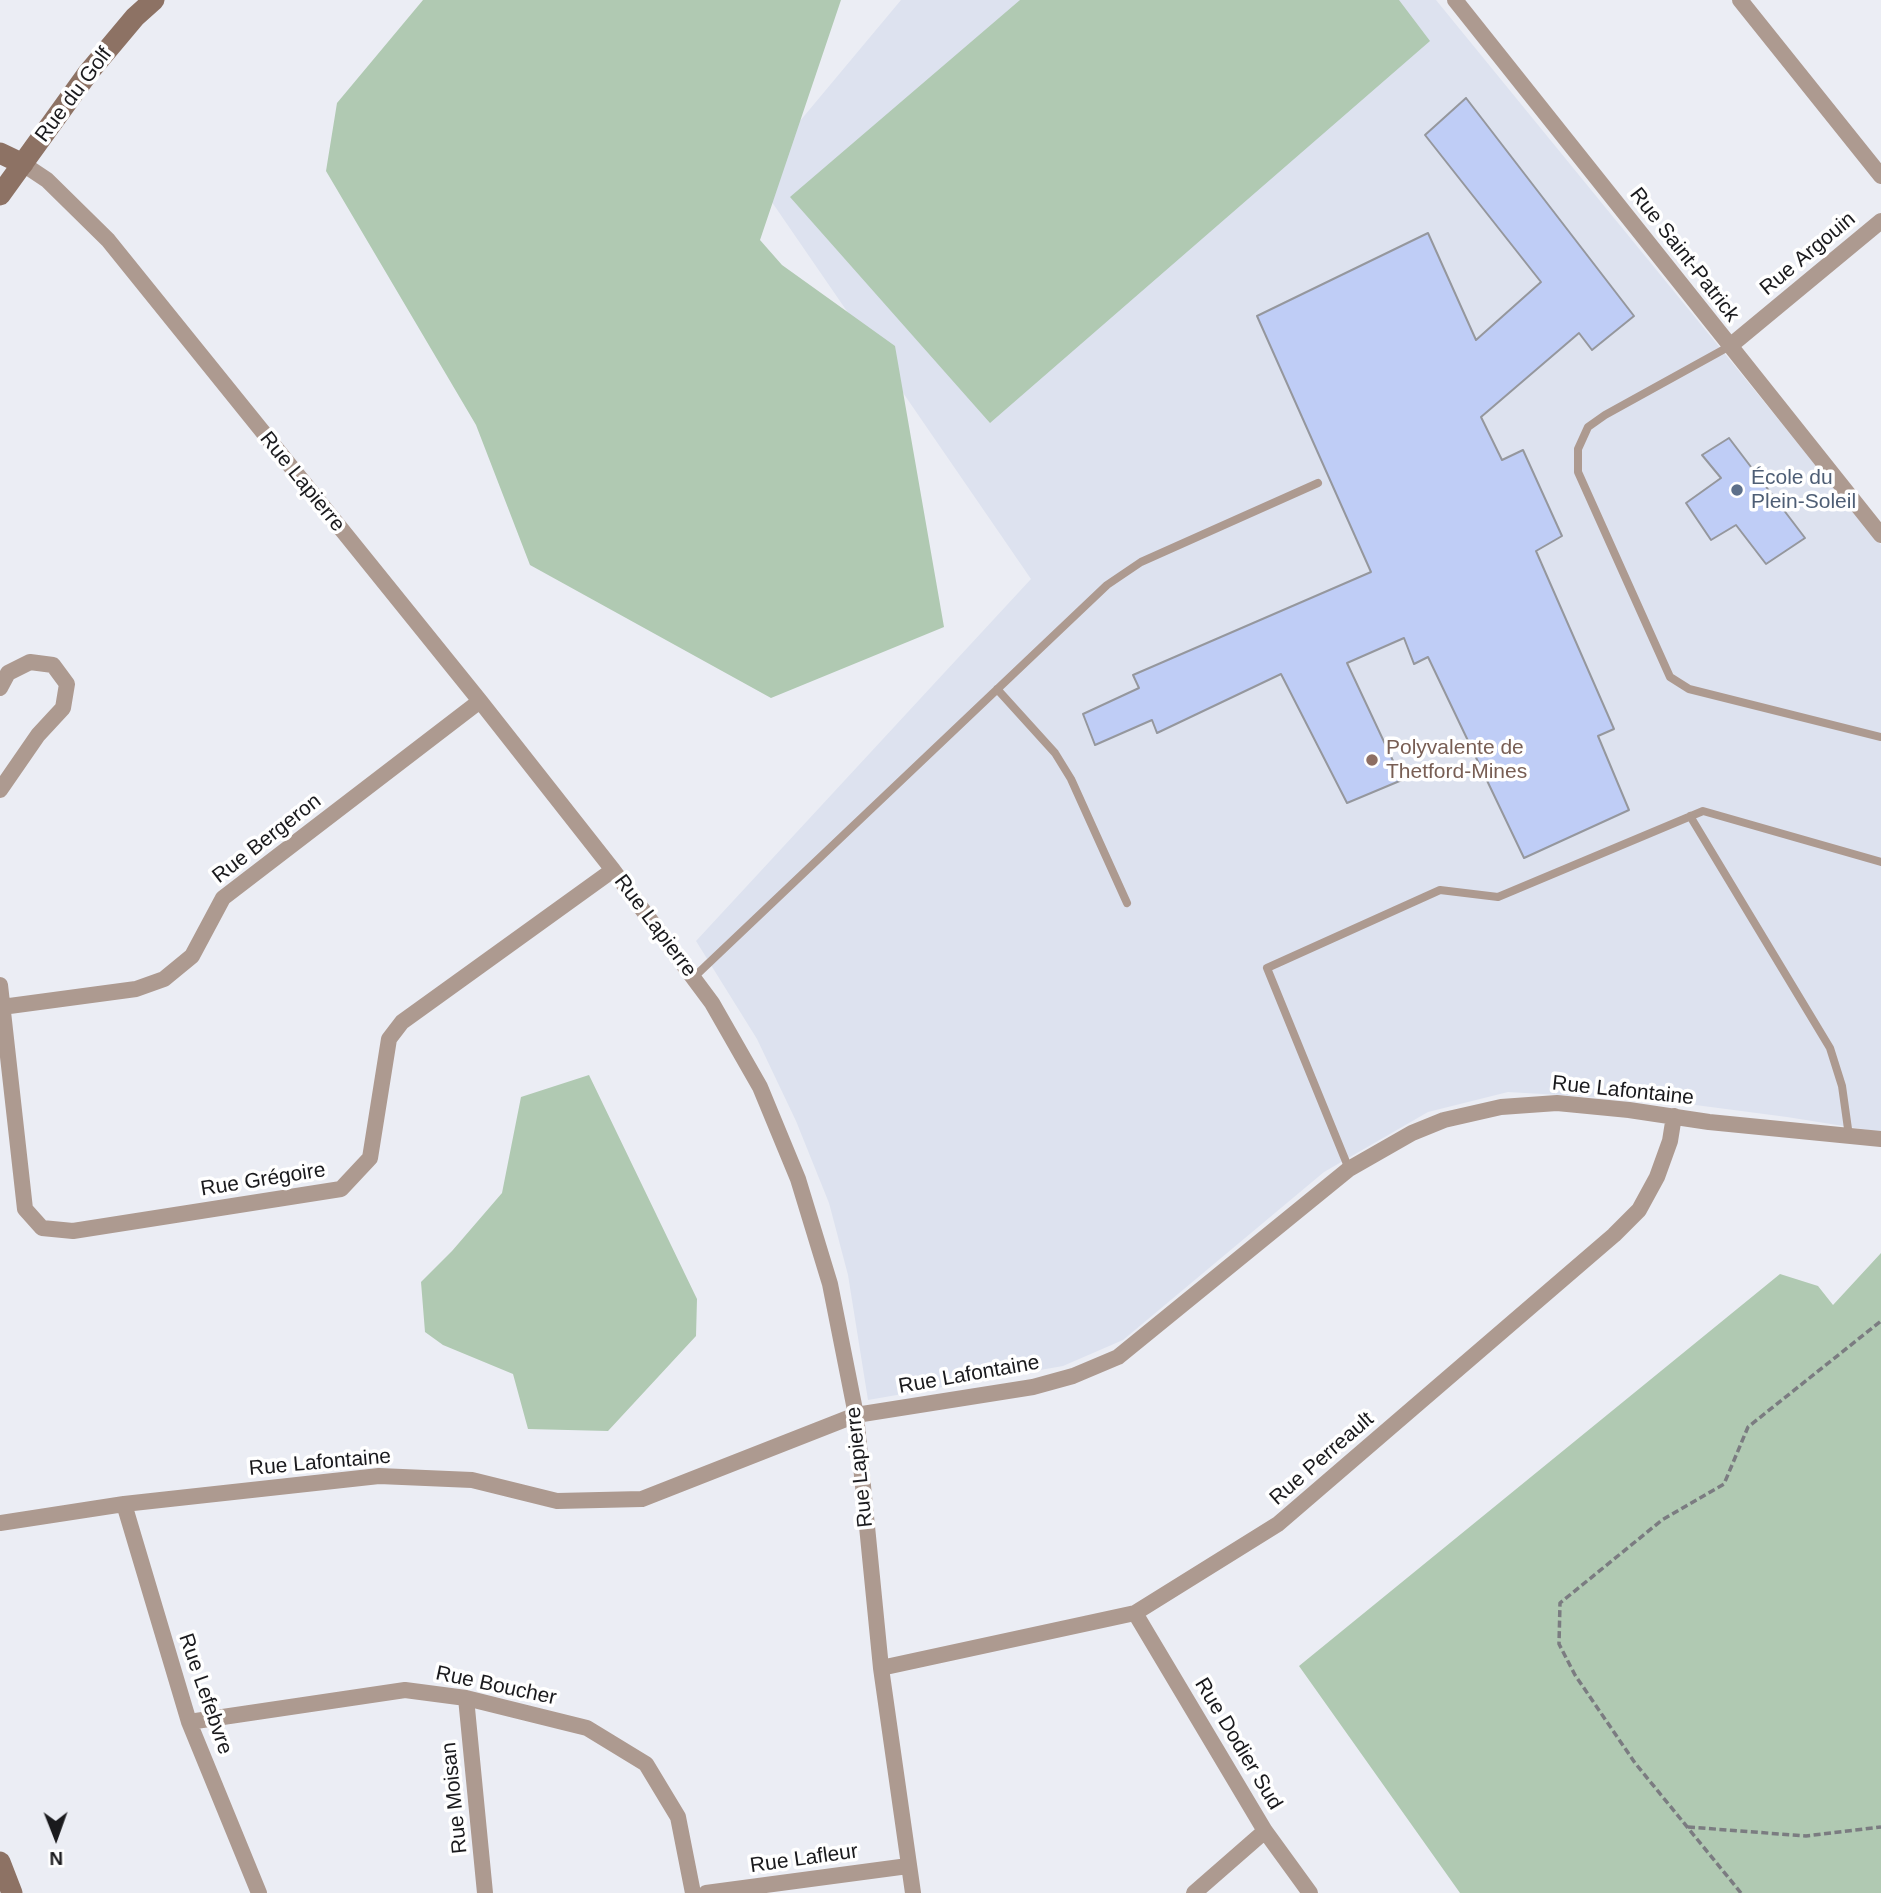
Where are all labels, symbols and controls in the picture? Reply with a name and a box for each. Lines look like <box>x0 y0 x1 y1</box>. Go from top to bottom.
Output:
street label: Rue du Golf <box>30 43 118 147</box>
street label: Rue Saint-Patrick <box>1624 183 1744 327</box>
street label: Rue Argouin <box>1755 207 1861 301</box>
street label: Rue Lapierre <box>254 427 350 537</box>
place label: École du Plein-Soleil <box>1751 465 1856 515</box>
marker: École du Plein-Soleil <box>1729 482 1745 498</box>
place label: Polyvalente de Thetford-Mines <box>1386 735 1527 785</box>
marker: Polyvalente de Thetford-Mines <box>1364 752 1380 768</box>
street label: Rue Bergeron <box>208 789 326 889</box>
street label: Rue Lapierre <box>608 870 702 982</box>
street label: Rue Lafontaine <box>1551 1071 1695 1111</box>
street label: Rue Grégoire <box>199 1158 327 1202</box>
street label: Rue Lafontaine <box>897 1350 1041 1400</box>
street label: Rue Lapierre <box>841 1405 879 1529</box>
street label: Rue Perreault <box>1265 1407 1379 1511</box>
street label: Rue Lafontaine <box>248 1444 392 1482</box>
street label: Rue Lefebvre <box>173 1630 237 1758</box>
street label: Rue Boucher <box>433 1661 559 1711</box>
street label: Rue Dodier Sud <box>1189 1673 1287 1815</box>
street label: Rue Moisan <box>437 1741 473 1855</box>
north arrow <box>21 1802 91 1872</box>
street label: Rue Lafleur <box>748 1839 860 1879</box>
text: N <box>49 1848 63 1869</box>

